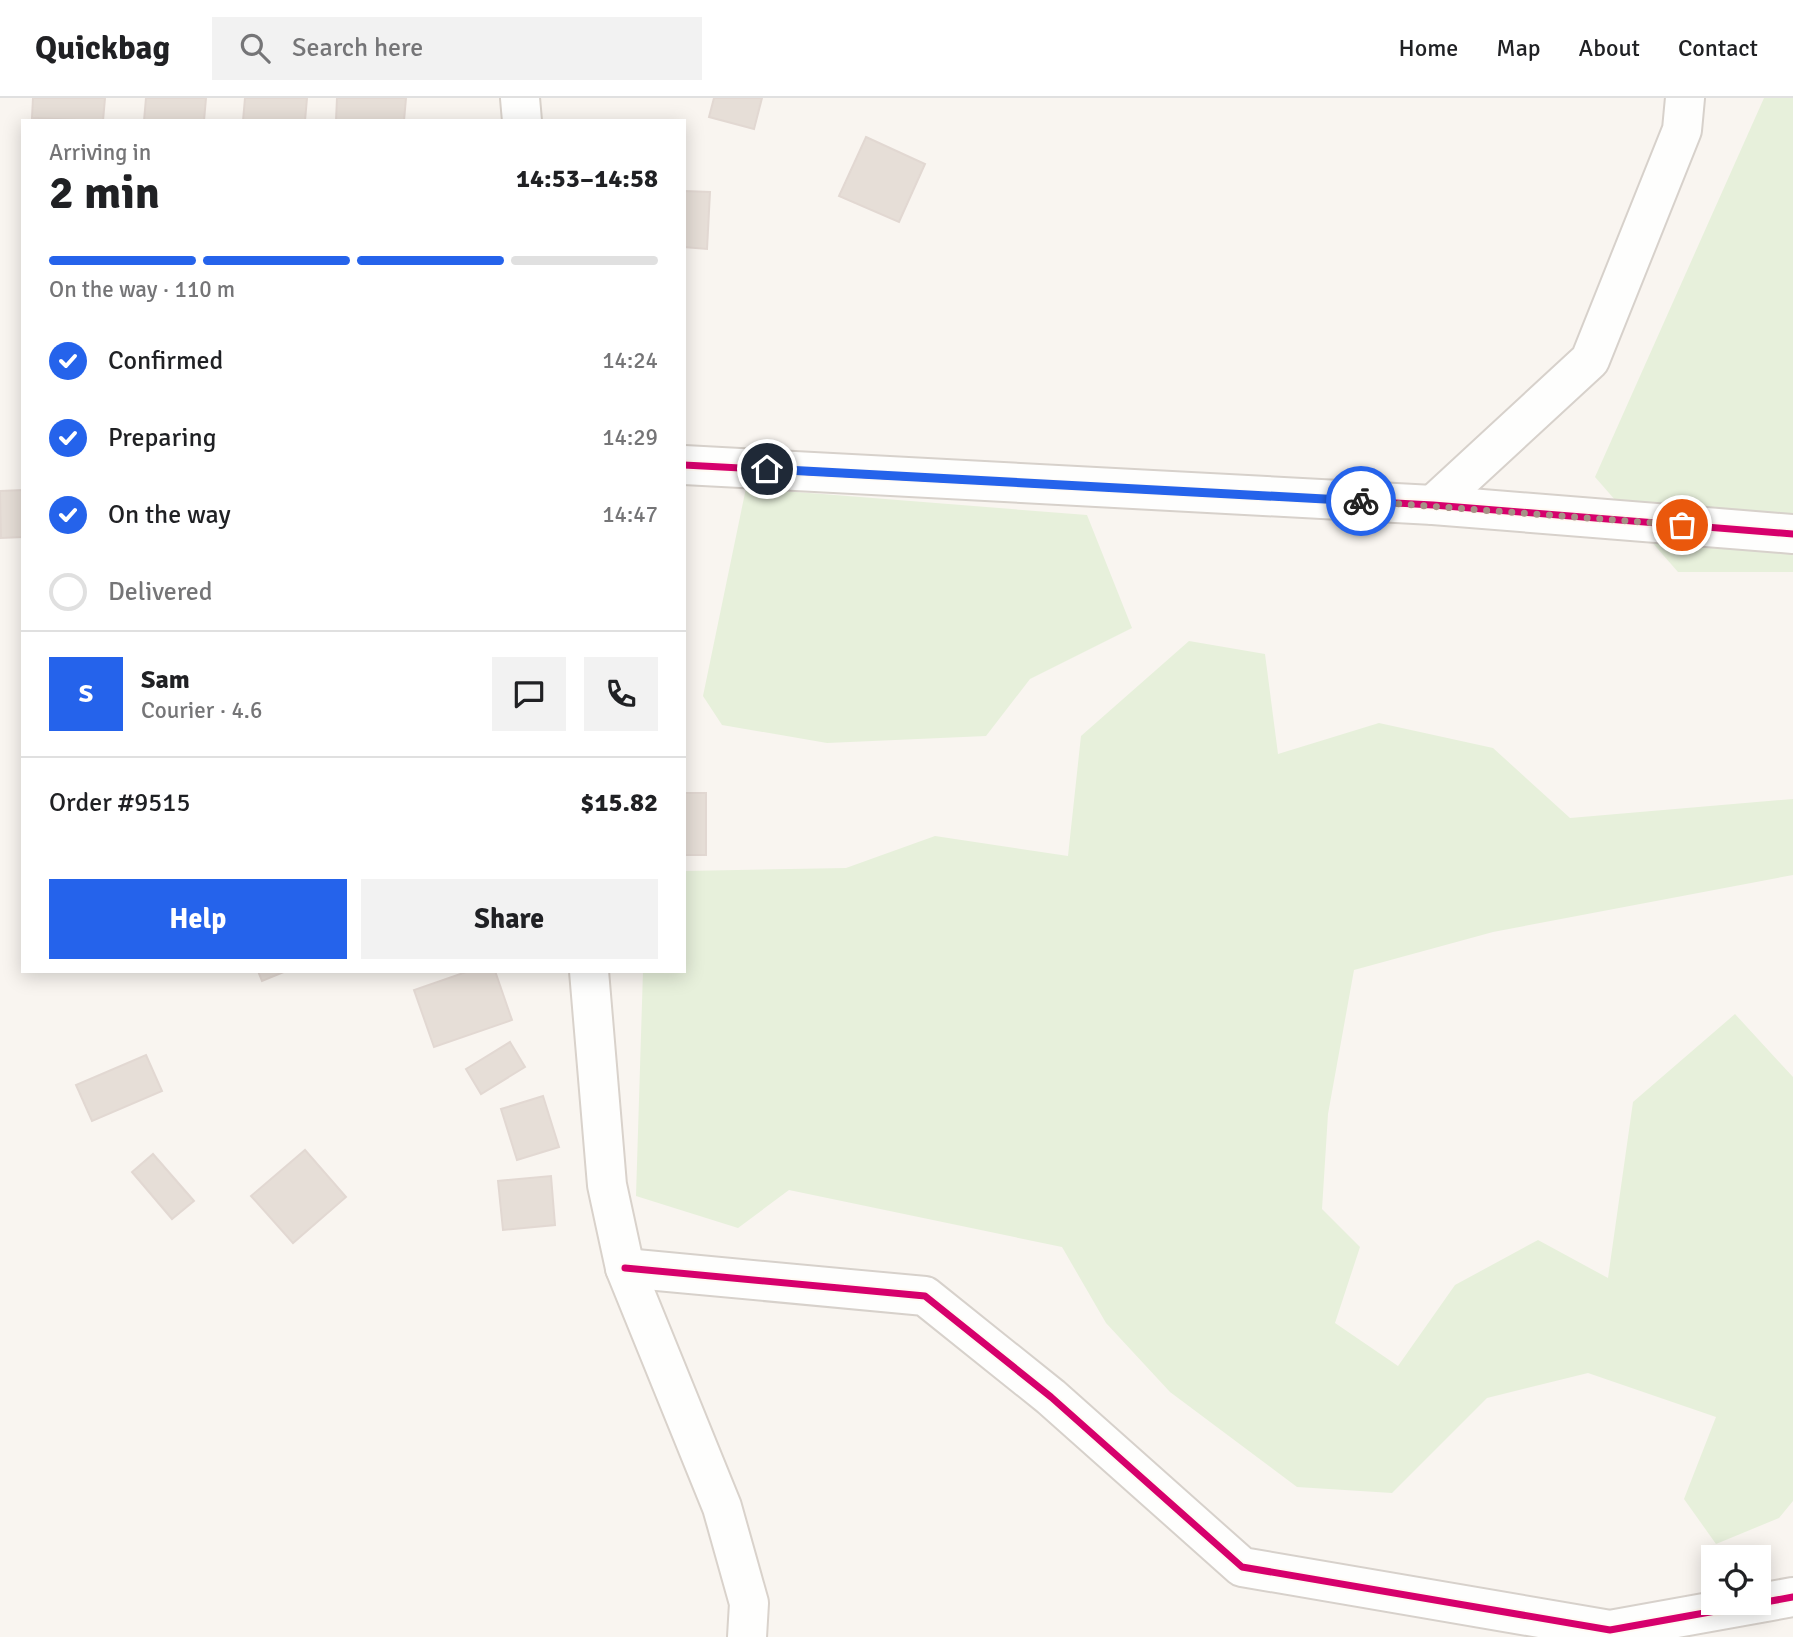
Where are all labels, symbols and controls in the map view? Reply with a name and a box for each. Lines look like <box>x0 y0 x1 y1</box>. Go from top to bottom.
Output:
search box <box>212 17 702 80</box>
text: Quickbag <box>35 28 170 69</box>
icon: search <box>236 29 274 67</box>
text: Search here <box>292 32 423 64</box>
text: Home <box>1398 33 1458 63</box>
text: Map <box>1496 33 1541 63</box>
text: About <box>1579 33 1640 63</box>
text: Contact <box>1678 33 1758 63</box>
text: Arriving in <box>49 138 151 167</box>
text: 14:53–14:58 <box>516 163 658 195</box>
text: 2 min <box>49 165 160 221</box>
text: On the way · 110 m <box>49 275 235 304</box>
icon: check <box>49 342 87 380</box>
text: Confirmed <box>108 345 223 377</box>
text: 14:24 <box>602 346 658 375</box>
icon: check <box>49 419 87 457</box>
text: Preparing <box>108 422 216 454</box>
text: 14:29 <box>602 423 658 452</box>
pin <box>737 439 797 499</box>
icon: home <box>748 450 786 488</box>
courier <box>1326 466 1396 536</box>
icon: bike <box>1342 482 1380 520</box>
pin <box>1652 495 1712 555</box>
icon: check <box>49 496 87 534</box>
text: On the way <box>108 499 231 531</box>
text: 14:47 <box>602 500 658 529</box>
icon: bag <box>1663 506 1701 544</box>
text: Delivered <box>108 576 213 608</box>
button: chat <box>492 657 566 731</box>
button: phone <box>584 657 658 731</box>
text: Sam <box>141 664 190 696</box>
text: S <box>79 678 93 710</box>
text: Courier · 4.6 <box>141 696 262 725</box>
text: Order #9515 <box>49 787 190 819</box>
text: $15.82 <box>580 787 658 819</box>
button: Help <box>49 879 347 959</box>
button: Share <box>361 879 658 959</box>
map controls <box>1701 1545 1771 1615</box>
button: locate <box>1701 1545 1771 1615</box>

